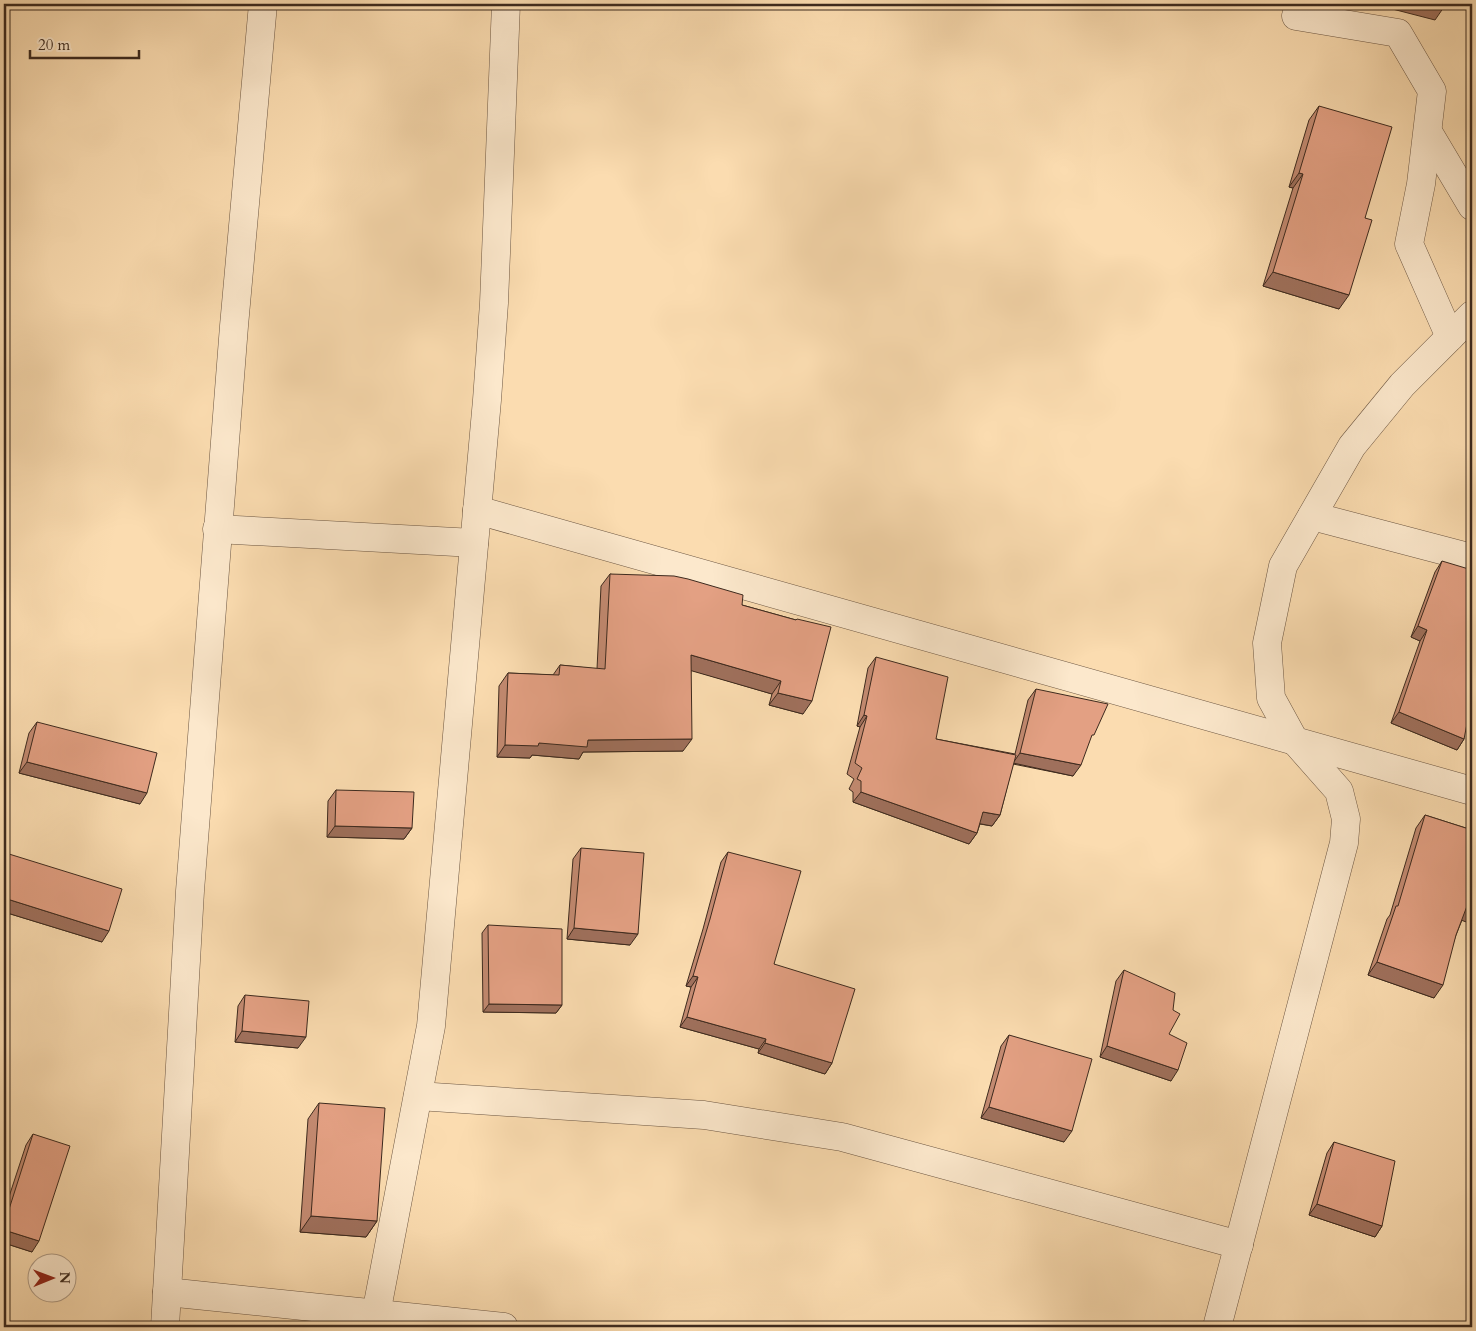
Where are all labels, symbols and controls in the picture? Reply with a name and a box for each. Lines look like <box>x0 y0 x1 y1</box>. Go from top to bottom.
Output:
scale bar <box>30 28 139 60</box>
text: 20 m <box>38 35 70 55</box>
north arrow <box>28 1254 78 1304</box>
text: N <box>55 1272 74 1284</box>

